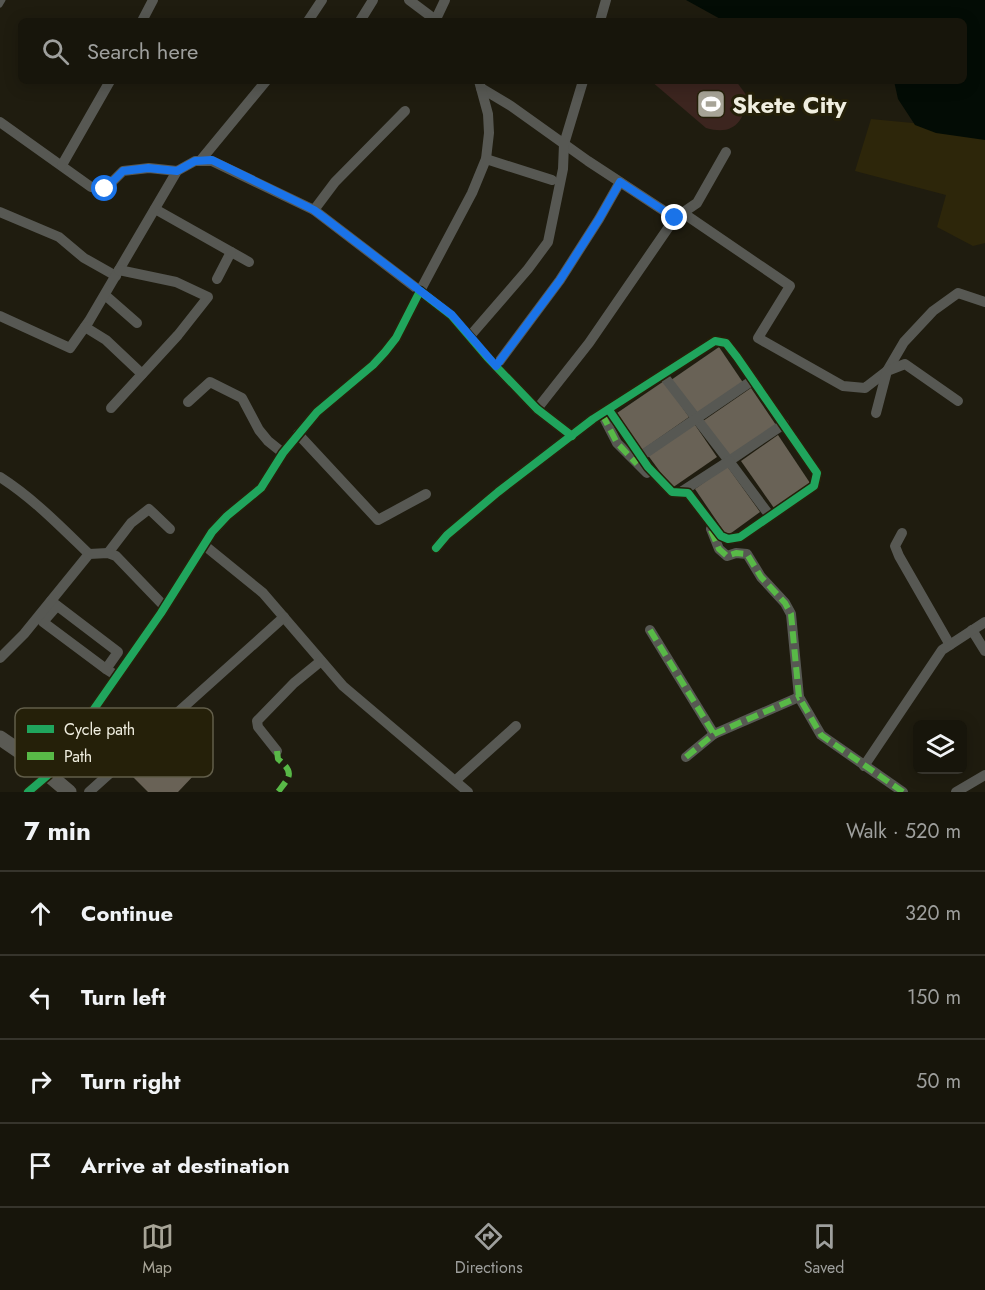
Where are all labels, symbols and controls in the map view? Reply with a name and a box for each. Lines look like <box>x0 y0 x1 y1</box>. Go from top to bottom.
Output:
search box <box>18 18 967 84</box>
icon: search <box>39 35 72 68</box>
text: Search here <box>87 35 198 67</box>
place label: Skete City <box>732 87 847 122</box>
sports icon: Skete City <box>695 88 727 120</box>
route start <box>91 175 117 201</box>
route end <box>661 204 687 230</box>
legend <box>15 708 213 777</box>
text: Cycle path <box>64 718 135 741</box>
map controls <box>913 720 967 774</box>
button: layers <box>913 720 967 774</box>
text: Path <box>64 745 92 768</box>
text: 7 min <box>24 812 91 850</box>
text: Walk · 520 m <box>846 817 961 846</box>
icon: ahead <box>24 897 57 930</box>
text: Continue <box>81 897 173 929</box>
text: 320 m <box>905 899 961 928</box>
icon: left <box>24 981 57 1014</box>
text: Turn left <box>81 981 166 1013</box>
text: 150 m <box>907 983 961 1012</box>
icon: right <box>24 1065 57 1098</box>
text: Turn right <box>81 1065 181 1097</box>
text: 50 m <box>916 1067 961 1096</box>
icon: arrive <box>24 1149 57 1182</box>
text: Arrive at destination <box>81 1149 290 1181</box>
tab: Map <box>141 1220 174 1279</box>
tab: Directions <box>455 1220 523 1279</box>
tab: Saved <box>804 1220 844 1279</box>

